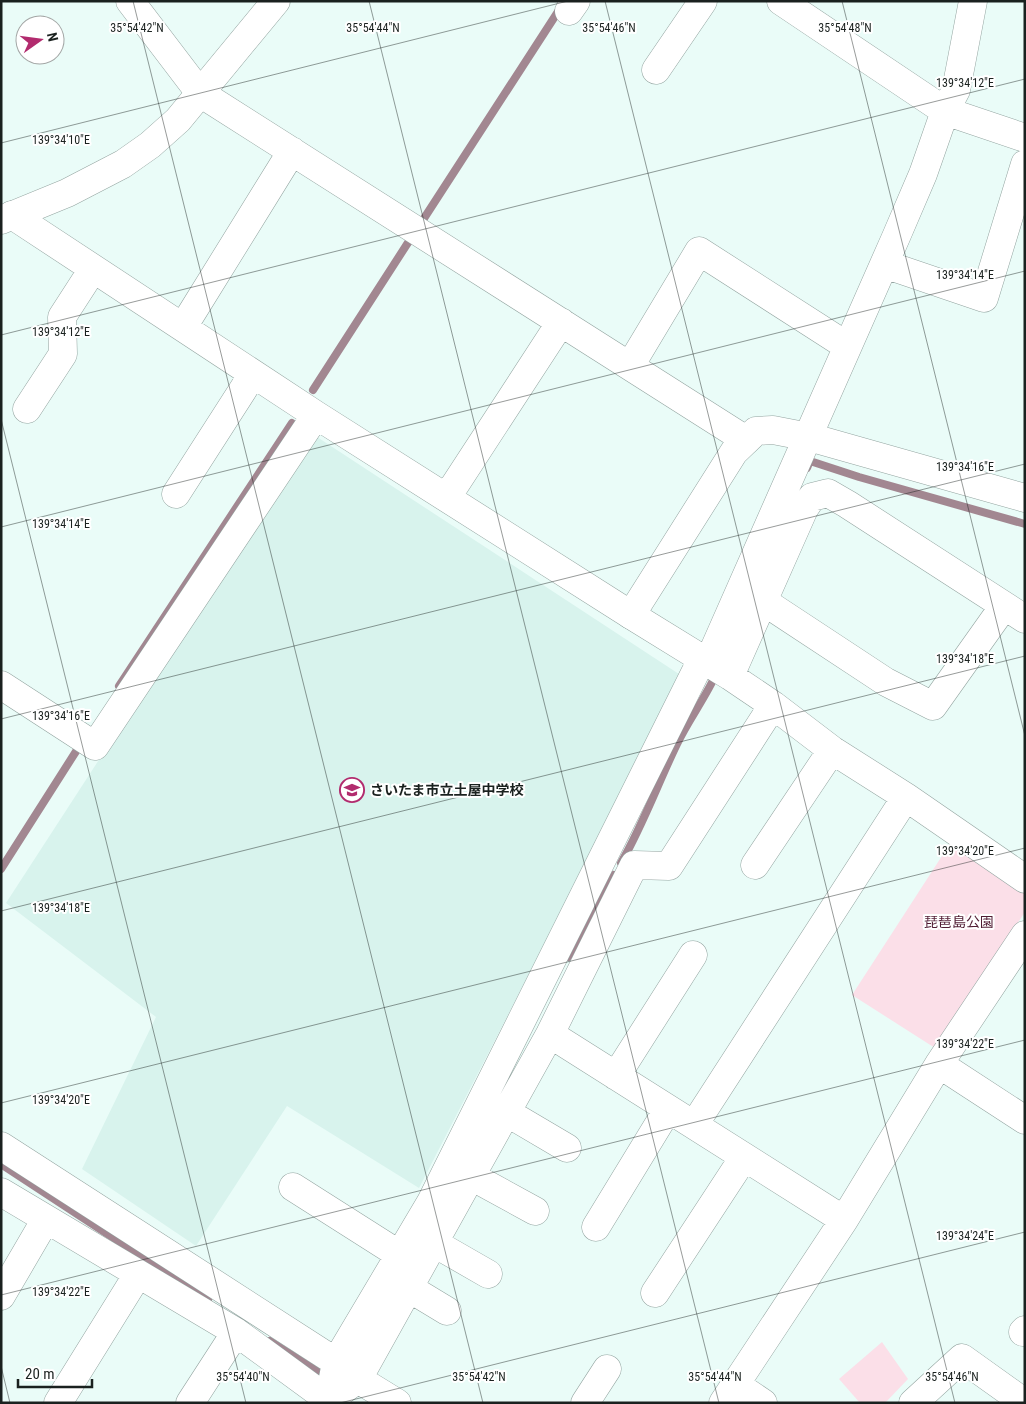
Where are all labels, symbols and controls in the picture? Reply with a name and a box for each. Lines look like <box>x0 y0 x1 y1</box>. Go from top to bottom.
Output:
north arrow <box>15 15 65 65</box>
text: 35°54'42"N <box>110 21 164 35</box>
text: 35°54'44"N <box>346 21 400 35</box>
text: 35°54'46"N <box>582 21 636 35</box>
text: 35°54'48"N <box>818 21 872 35</box>
text: N <box>44 31 61 43</box>
text: 139°34'12"E <box>936 76 994 90</box>
text: 139°34'10"E <box>32 133 90 147</box>
text: 139°34'14"E <box>936 268 994 282</box>
text: 139°34'12"E <box>32 325 90 339</box>
text: 139°34'16"E <box>936 460 994 474</box>
text: 139°34'14"E <box>32 517 90 531</box>
text: 139°34'18"E <box>936 652 994 666</box>
text: 139°34'16"E <box>32 709 90 723</box>
school or university icon: さいたま市立土屋中学校 <box>339 777 365 803</box>
place label: さいたま市立土屋中学校 <box>370 782 524 798</box>
text: 139°34'20"E <box>936 844 994 858</box>
text: 139°34'18"E <box>32 901 90 915</box>
park label: 琵琶島公園 <box>924 914 994 930</box>
text: 139°34'22"E <box>936 1037 994 1051</box>
text: 139°34'20"E <box>32 1093 90 1107</box>
text: 139°34'24"E <box>936 1229 994 1243</box>
text: 139°34'22"E <box>32 1285 90 1299</box>
scale bar <box>18 1356 91 1388</box>
text: 20 m <box>25 1365 55 1383</box>
text: 35°54'40"N <box>216 1370 270 1384</box>
text: 35°54'42"N <box>452 1370 506 1384</box>
text: 35°54'44"N <box>688 1370 742 1384</box>
text: 35°54'46"N <box>925 1370 979 1384</box>

